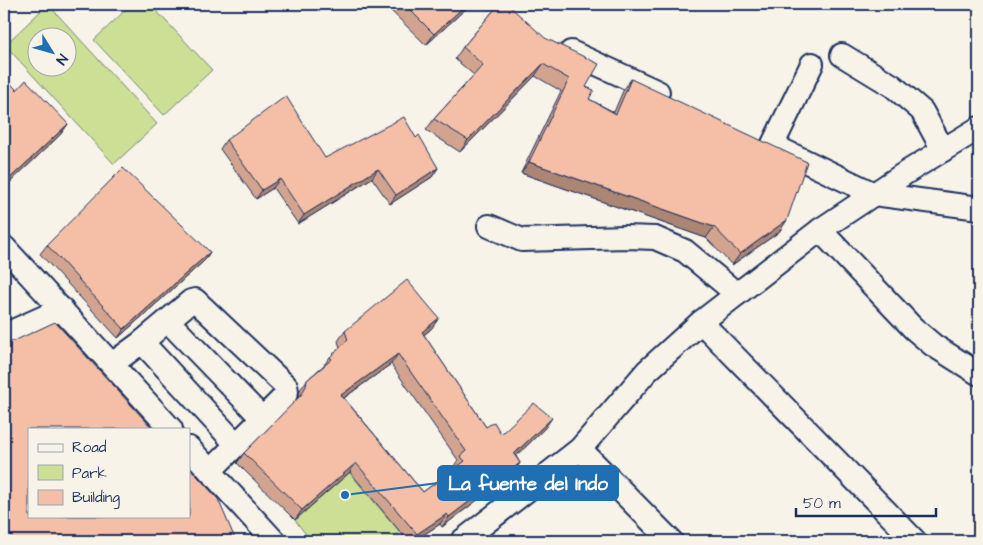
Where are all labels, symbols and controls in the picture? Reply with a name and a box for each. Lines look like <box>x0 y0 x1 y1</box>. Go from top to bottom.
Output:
north arrow <box>28 28 78 78</box>
text: N <box>51 50 72 69</box>
legend <box>28 428 190 518</box>
text: Road <box>72 437 107 458</box>
text: Park <box>72 463 107 484</box>
callout: La fuente del Indo <box>438 466 618 500</box>
text: La fuente del Indo <box>448 471 608 498</box>
scale bar <box>796 485 936 517</box>
text: Building <box>72 487 120 509</box>
text: 50 m <box>803 493 841 514</box>

